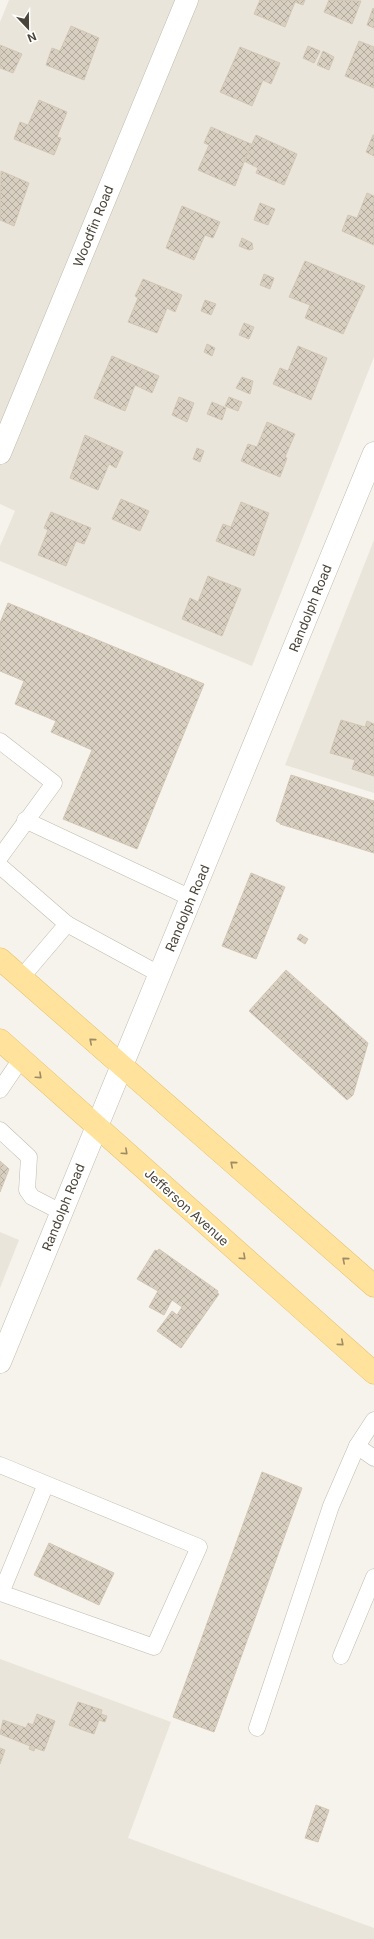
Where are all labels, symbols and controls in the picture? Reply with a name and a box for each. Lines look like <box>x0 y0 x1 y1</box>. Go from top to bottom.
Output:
north arrow <box>8 8 48 48</box>
text: N <box>25 29 38 45</box>
street label: Woodfin Road <box>69 183 117 269</box>
street label: Randolph Road <box>285 562 335 654</box>
street label: Randolph Road <box>161 862 213 954</box>
one-way arrow <box>89 1038 97 1045</box>
one-way arrow <box>35 1071 42 1078</box>
one-way arrow <box>120 1147 128 1155</box>
street label: Randolph Road <box>38 1161 88 1253</box>
one-way arrow <box>230 1161 238 1168</box>
street label: Jefferson Avenue <box>142 1165 232 1249</box>
one-way arrow <box>238 1252 246 1259</box>
one-way arrow <box>342 1257 350 1264</box>
one-way arrow <box>336 1338 343 1345</box>

